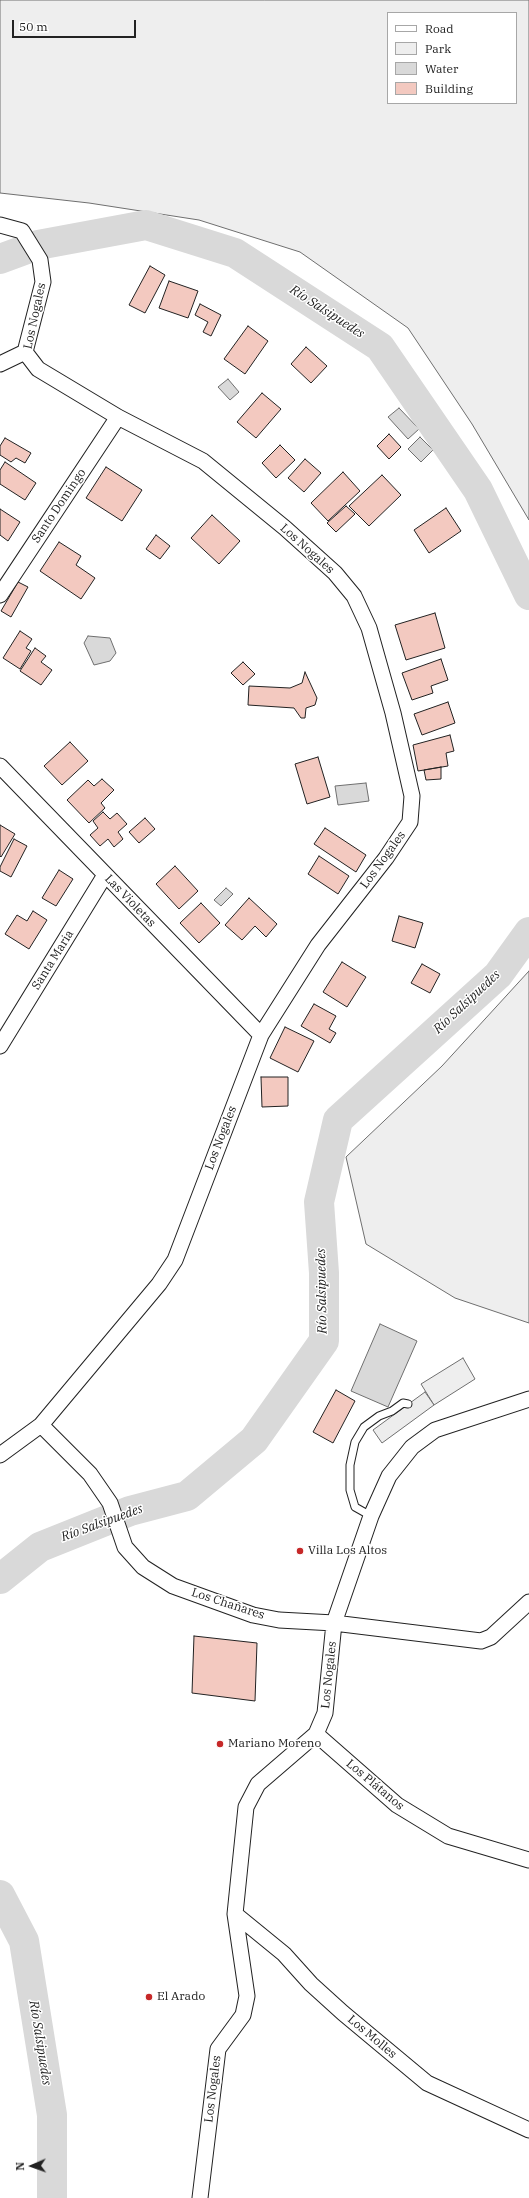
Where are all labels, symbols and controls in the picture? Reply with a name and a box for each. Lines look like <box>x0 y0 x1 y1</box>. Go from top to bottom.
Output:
scale bar <box>14 12 138 38</box>
legend <box>387 12 517 104</box>
text: 50 m <box>19 19 48 34</box>
text: Road <box>425 21 454 36</box>
text: Park <box>425 41 451 56</box>
text: Water <box>425 61 458 76</box>
text: Building <box>425 81 473 96</box>
street label: Los Nogales <box>21 281 49 351</box>
water label: Río Salsipuedes <box>287 282 367 342</box>
street label: Santo Domingo <box>29 466 89 546</box>
street label: Los Nogales <box>277 521 337 577</box>
street label: Los Nogales <box>357 828 409 892</box>
street label: Las Violetas <box>101 872 159 930</box>
street label: Santa Maria <box>29 928 77 992</box>
water label: Río Salsipuedes <box>430 967 504 1037</box>
street label: Los Nogales <box>202 1104 240 1172</box>
water label: Río Salsipuedes <box>313 1248 331 1334</box>
water label: Río Salsipuedes <box>59 1501 145 1545</box>
place label: Villa Los Altos <box>308 1544 387 1558</box>
marker: Villa Los Altos <box>295 1546 305 1556</box>
street label: Los Chañares <box>190 1585 266 1623</box>
street label: Los Nogales <box>318 1641 340 1709</box>
place label: Mariano Moreno <box>228 1737 321 1751</box>
marker: Mariano Moreno <box>215 1739 225 1749</box>
street label: Los Plátanos <box>343 1757 407 1813</box>
place label: El Arado <box>157 1990 205 2004</box>
marker: El Arado <box>144 1992 154 2002</box>
water label: Río Salsipuedes <box>26 2000 54 2086</box>
street label: Los Molles <box>345 2012 399 2062</box>
street label: Los Nogales <box>202 2055 224 2123</box>
north arrow <box>12 2146 52 2186</box>
text: N <box>13 2162 27 2171</box>

